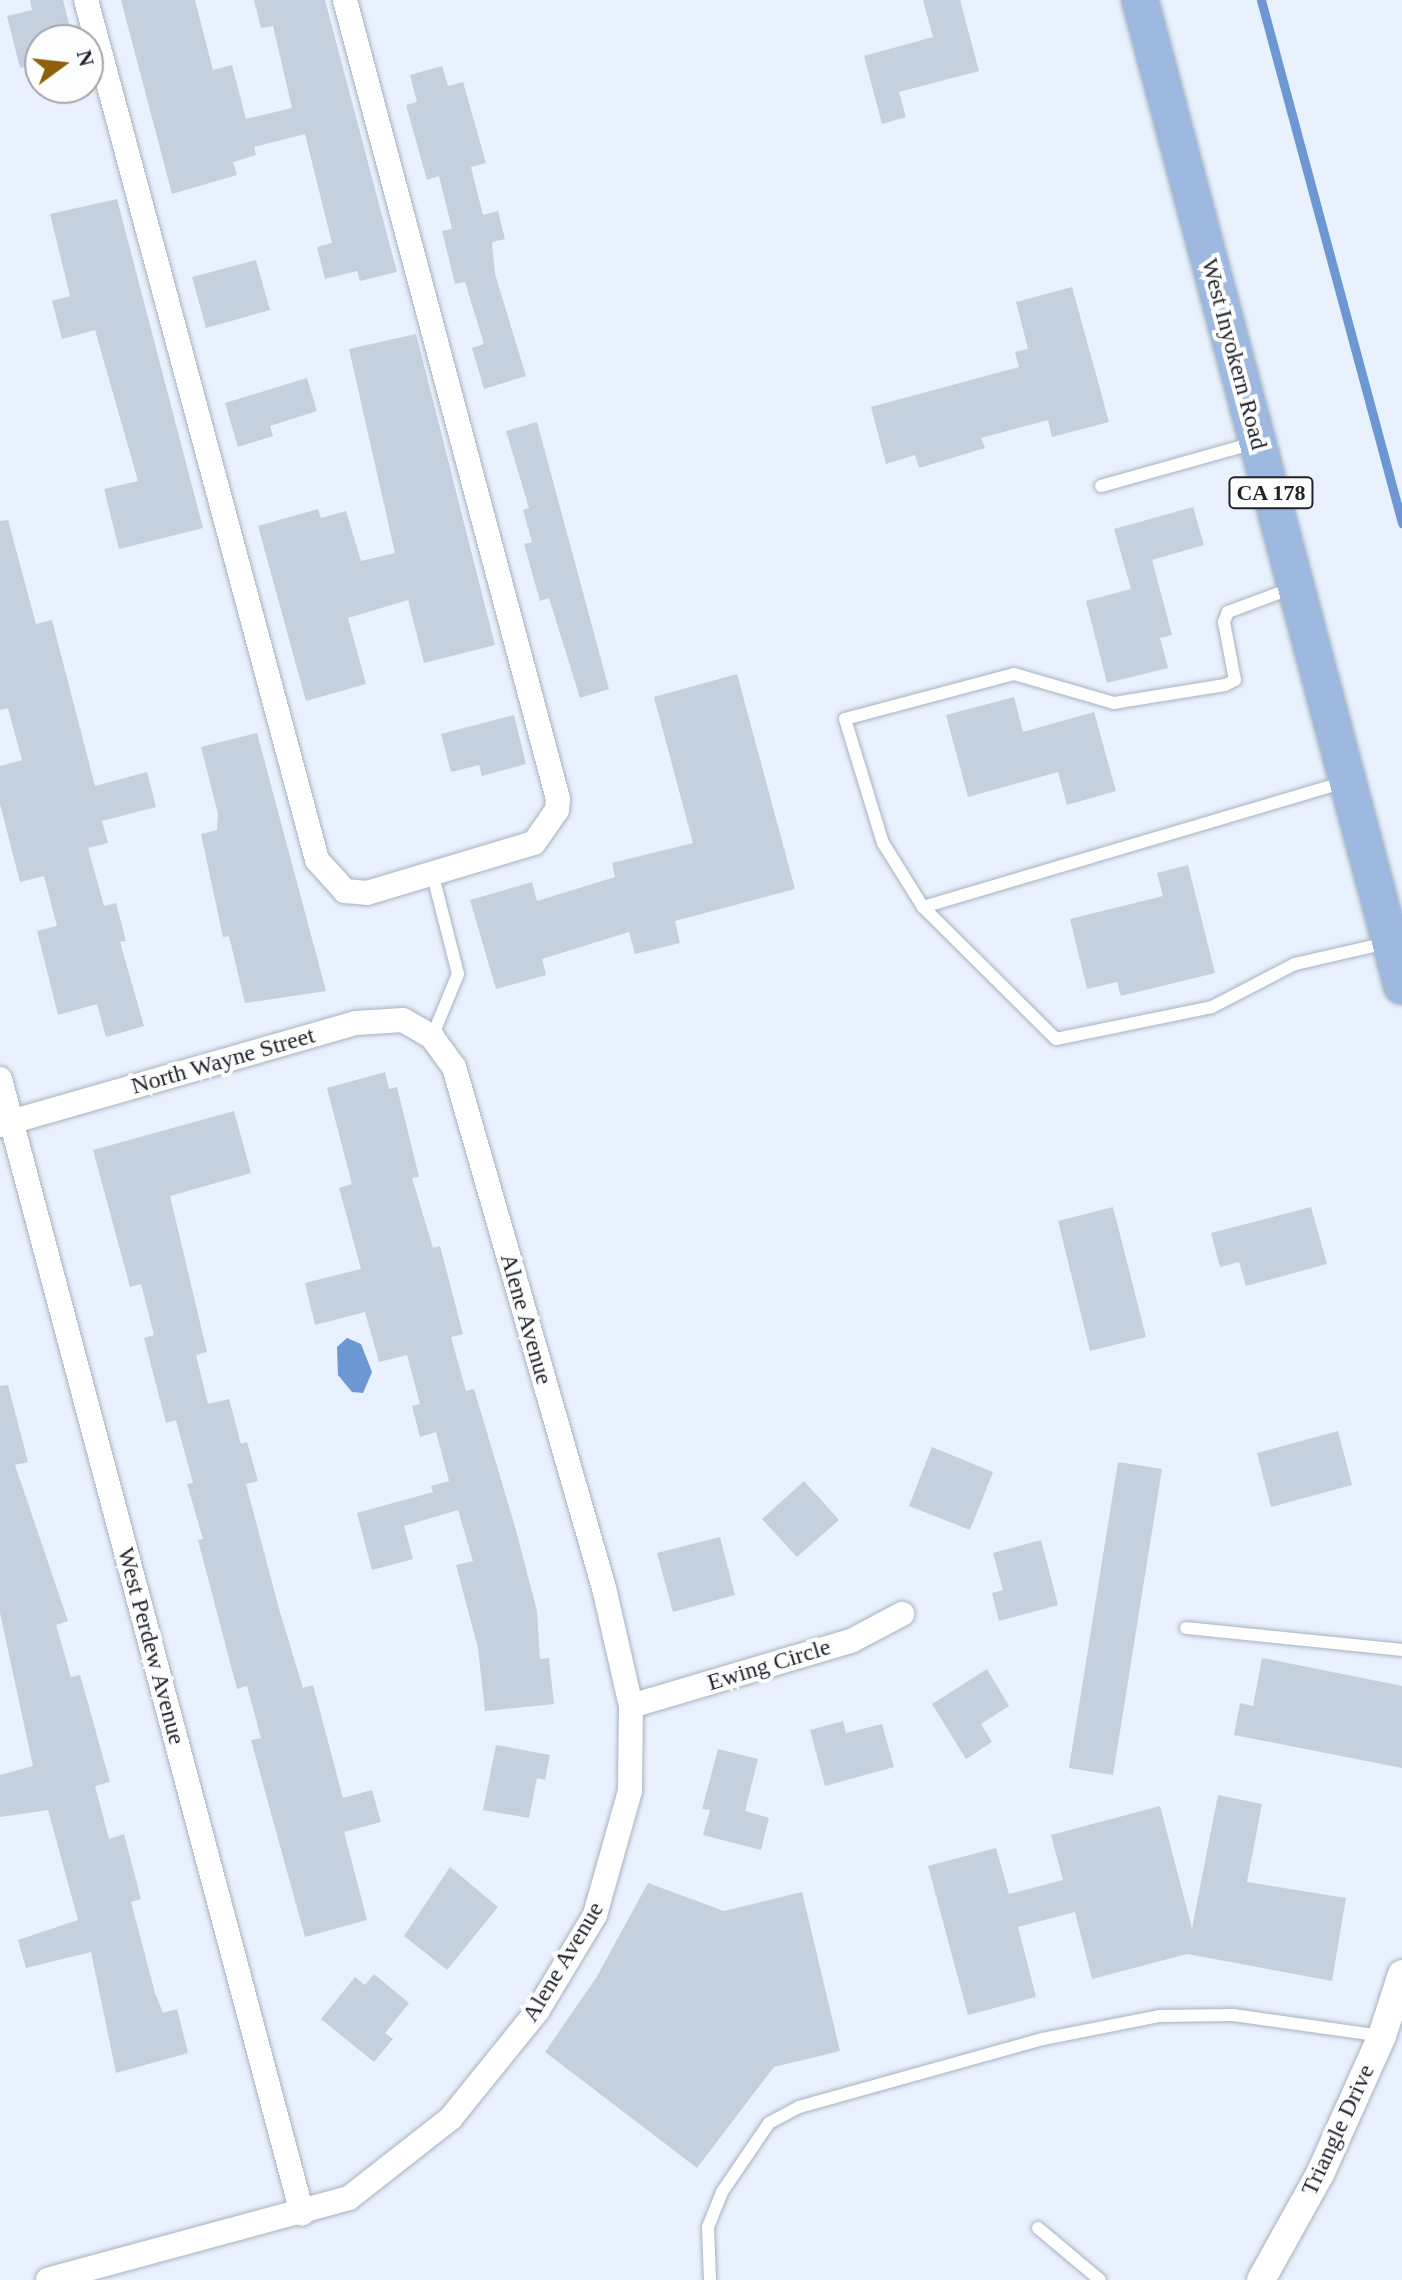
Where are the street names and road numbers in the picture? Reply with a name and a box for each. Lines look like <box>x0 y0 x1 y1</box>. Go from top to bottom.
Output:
street label: West Inyokern Road <box>1195 255 1273 453</box>
road number: CA 178 <box>1227 475 1315 511</box>
street label: North Wayne Street <box>128 1021 318 1101</box>
street label: Alene Avenue <box>493 1250 559 1388</box>
street label: West Perdew Avenue <box>111 1544 191 1748</box>
street label: Ewing Circle <box>704 1633 834 1697</box>
street label: Alene Avenue <box>516 1896 610 2028</box>
street label: Triangle Drive <box>1295 2060 1381 2200</box>

